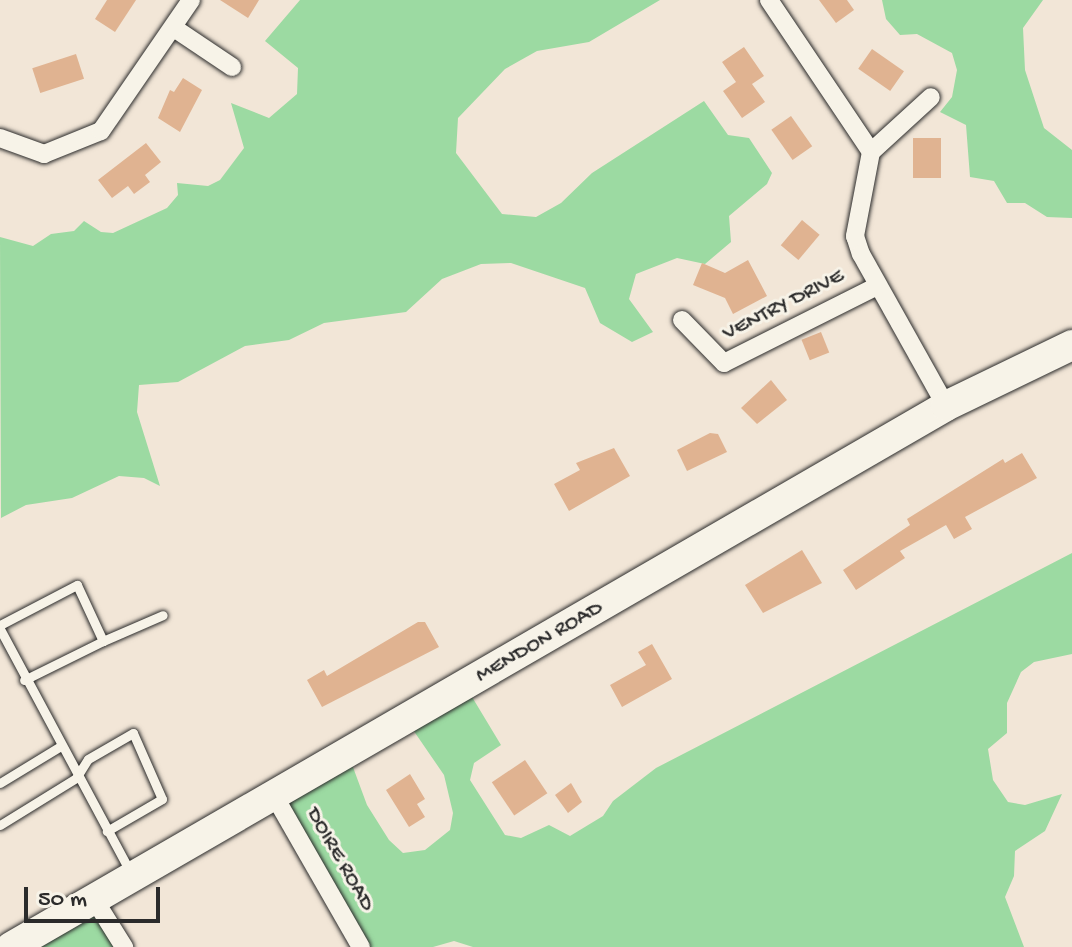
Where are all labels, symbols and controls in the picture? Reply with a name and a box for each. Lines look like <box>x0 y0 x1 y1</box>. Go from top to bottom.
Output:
street label: VENTRY DRIVE <box>719 264 849 348</box>
street label: MENDON ROAD <box>472 596 608 690</box>
street label: DOIRE ROAD <box>299 803 379 917</box>
scale bar <box>28 871 164 921</box>
text: 50 m <box>38 886 87 915</box>

